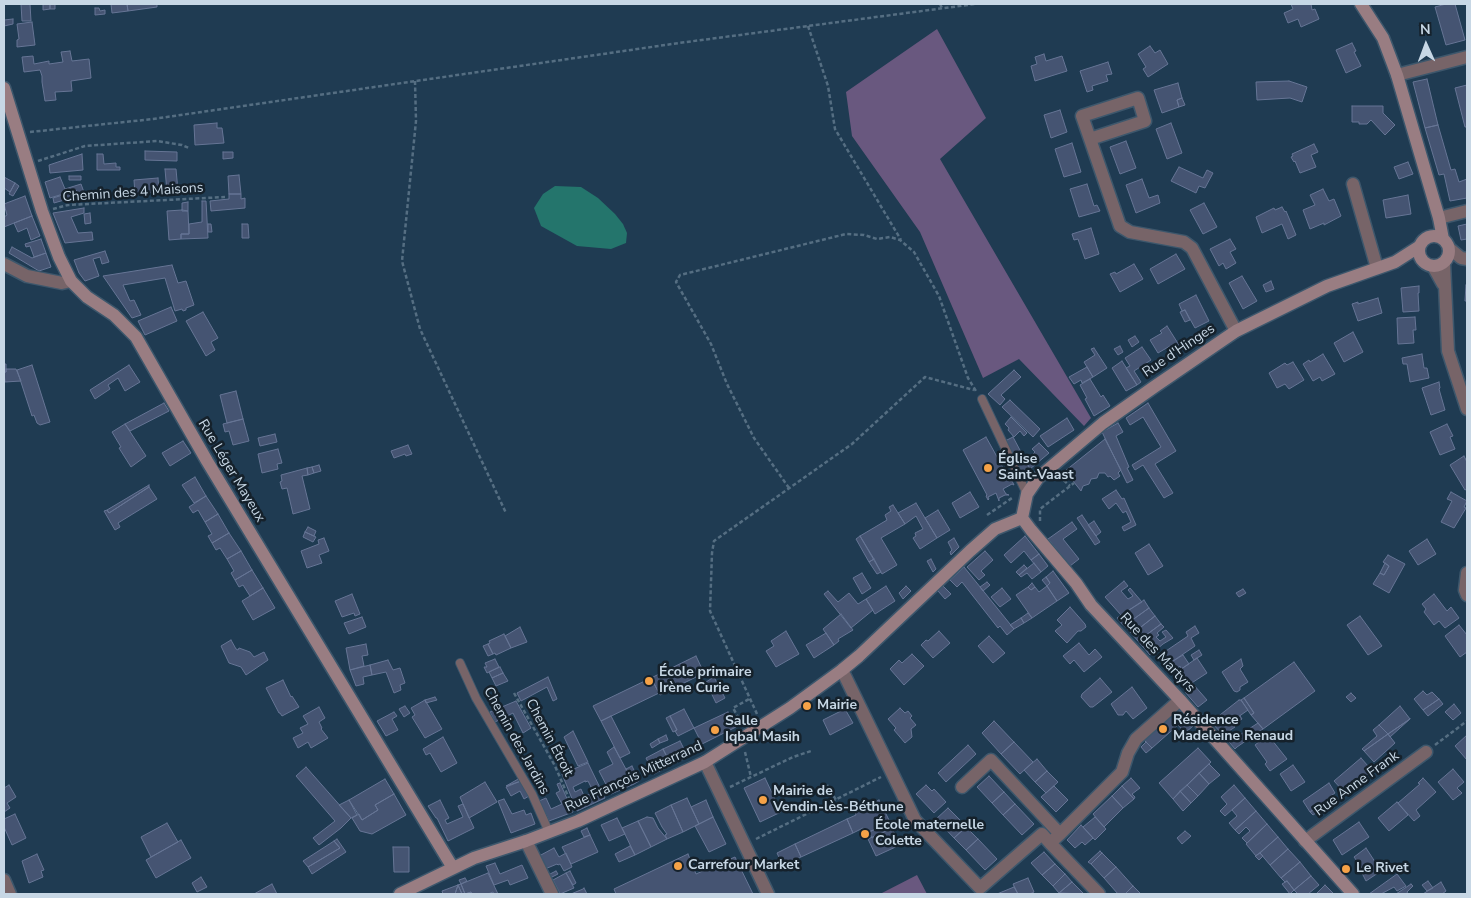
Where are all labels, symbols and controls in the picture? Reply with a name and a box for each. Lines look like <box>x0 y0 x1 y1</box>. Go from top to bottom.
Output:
north arrow <box>1401 20 1451 70</box>
text: N <box>1420 20 1431 39</box>
street label: Chemin des 4 Maisons <box>62 180 204 206</box>
street label: Rue d'Hinges <box>1140 321 1218 381</box>
street label: Rue Léger Mayeux <box>194 417 268 525</box>
place label: Église Saint-Vaast <box>998 452 1074 484</box>
marker: Église Saint-Vaast <box>982 462 994 474</box>
street label: Rue des Martyrs <box>1116 610 1198 696</box>
place label: École primaire Irène Curie <box>659 665 752 698</box>
marker: École primaire Irène Curie <box>643 675 655 687</box>
street label: Chemin des Jardins <box>479 684 553 798</box>
street label: Chemin Étroit <box>522 696 576 780</box>
place label: Mairie <box>817 698 857 714</box>
marker: Mairie <box>801 700 813 712</box>
place label: Résidence Madeleine Renaud <box>1173 713 1293 746</box>
place label: Salle Iqbal Masih <box>725 714 800 746</box>
marker: Résidence Madeleine Renaud <box>1157 723 1169 735</box>
marker: Salle Iqbal Masih <box>709 724 721 736</box>
street label: Rue François Mitterrand <box>563 738 705 816</box>
street label: Rue Anne Frank <box>1312 748 1402 820</box>
place label: Mairie de Vendin-lès-Béthune <box>773 784 904 816</box>
marker: Mairie de Vendin-lès-Béthune <box>757 794 769 806</box>
place label: École maternelle Colette <box>875 818 984 850</box>
marker: École maternelle Colette <box>859 828 871 840</box>
place label: Carrefour Market <box>688 858 799 874</box>
marker: Carrefour Market <box>672 860 684 872</box>
place label: Le Rivet <box>1356 861 1409 877</box>
marker: Le Rivet <box>1340 863 1352 875</box>

